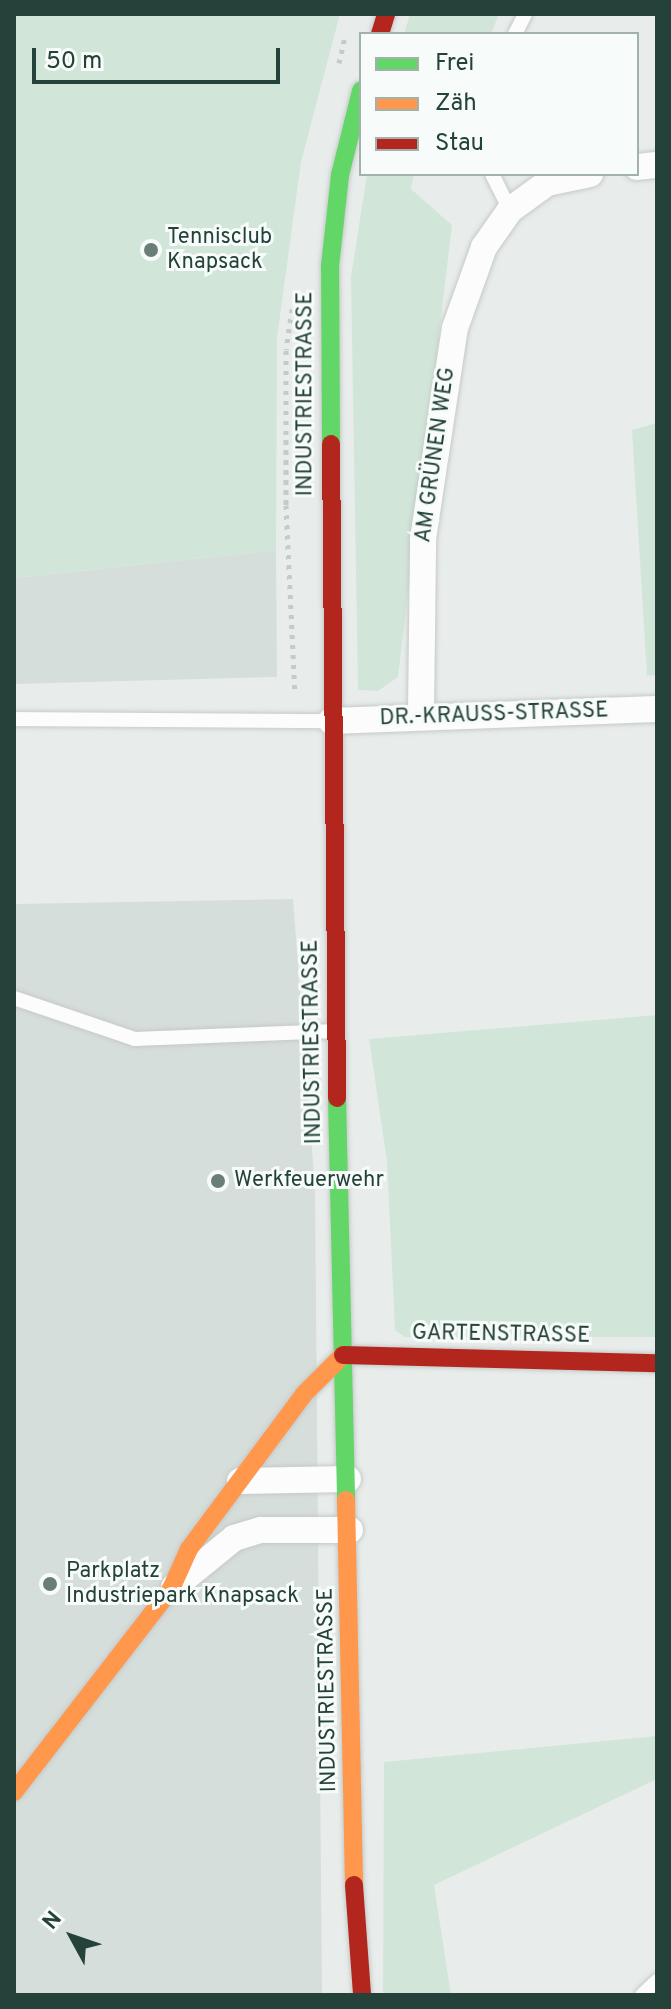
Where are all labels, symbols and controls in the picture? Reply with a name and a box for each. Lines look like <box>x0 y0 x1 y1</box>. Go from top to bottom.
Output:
scale bar <box>36 32 284 82</box>
legend <box>359 32 639 176</box>
text: 50 m <box>46 47 102 77</box>
text: Frei <box>435 49 474 79</box>
text: Zäh <box>435 89 477 119</box>
text: Stau <box>435 129 484 159</box>
place label: Tennisclub Knapsack <box>167 224 272 276</box>
marker: Tennisclub Knapsack <box>142 241 160 259</box>
street label: INDUSTRIESTRASSE <box>293 292 319 496</box>
street label: AM GRÜNEN WEG <box>411 365 461 545</box>
street label: DR.-KRAUSS-STRASSE <box>379 698 609 732</box>
street label: INDUSTRIESTRASSE <box>298 939 328 1145</box>
place label: Werkfeuerwehr <box>234 1168 384 1194</box>
marker: Werkfeuerwehr <box>209 1172 227 1190</box>
street label: GARTENSTRASSE <box>412 1320 590 1350</box>
place label: Parkplatz Industriepark Knapsack <box>66 1558 299 1610</box>
marker: Parkplatz Industriepark Knapsack <box>41 1575 59 1593</box>
street label: INDUSTRIESTRASSE <box>313 1587 343 1793</box>
north arrow <box>32 1897 112 1977</box>
text: N <box>38 1907 69 1936</box>

